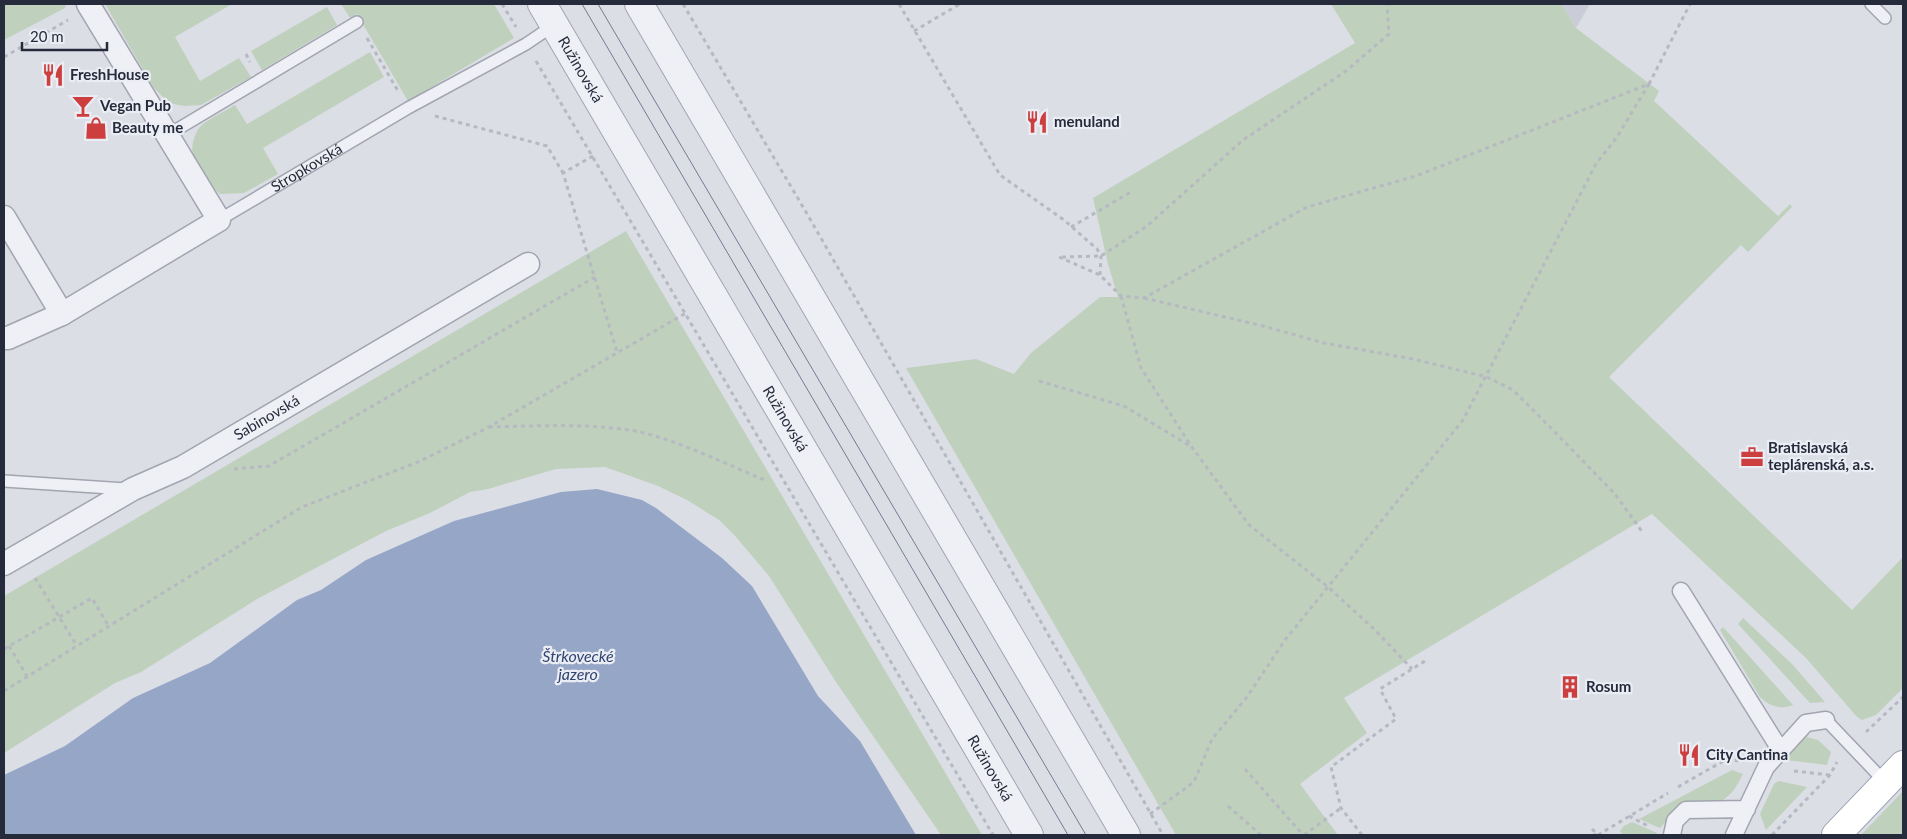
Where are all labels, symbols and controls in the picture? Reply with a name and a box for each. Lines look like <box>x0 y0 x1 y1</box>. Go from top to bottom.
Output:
scale bar <box>22 20 108 52</box>
text: 20 m <box>30 27 64 45</box>
street label: Ružinovská <box>555 33 608 105</box>
restaurant icon: FreshHouse <box>40 62 66 88</box>
place label: FreshHouse <box>70 65 149 83</box>
bar icon: Vegan Pub <box>70 93 96 119</box>
place label: Vegan Pub <box>99 96 171 114</box>
restaurant icon: menuland <box>1024 109 1050 135</box>
place label: menuland <box>1054 112 1120 130</box>
shop icon: Beauty me <box>83 115 109 141</box>
place label: Beauty me <box>112 118 183 136</box>
street label: Stropkovská <box>267 139 345 195</box>
street label: Ružinovská <box>760 382 812 455</box>
street label: Sabinovská <box>230 391 302 443</box>
place label: Bratislavská teplárenská, a.s. <box>1768 438 1874 473</box>
office icon: Bratislavská teplárenská, a.s. <box>1739 444 1765 470</box>
water label: Štrkovecké jazero <box>542 646 614 683</box>
building icon: Rosum <box>1557 674 1583 700</box>
place label: Rosum <box>1586 677 1631 695</box>
street label: Ružinovská <box>964 732 1017 804</box>
restaurant icon: City Cantina <box>1676 742 1702 768</box>
place label: City Cantina <box>1706 745 1788 763</box>

